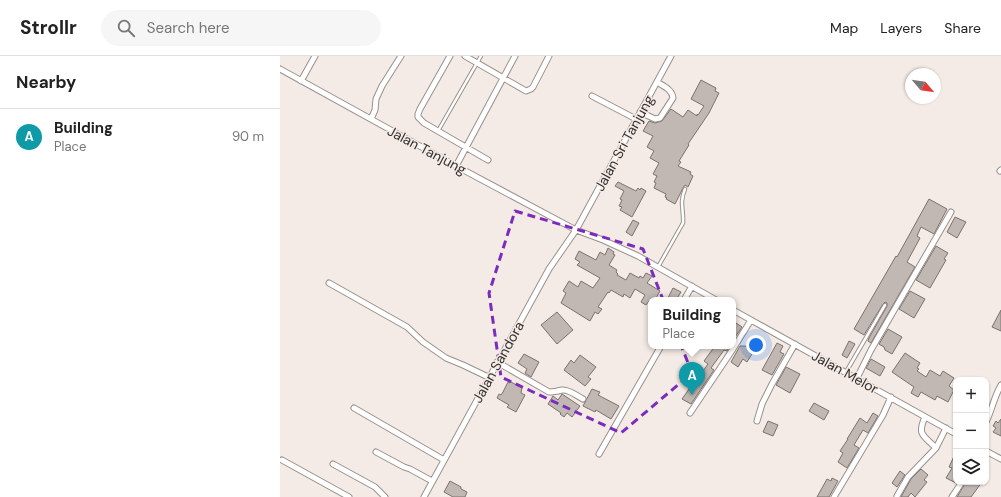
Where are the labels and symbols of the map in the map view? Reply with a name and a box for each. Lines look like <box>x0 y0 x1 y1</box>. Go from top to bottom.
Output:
north arrow <box>905 68 941 104</box>
street label: Jalan Sri Tanjung <box>590 92 658 194</box>
street label: Jalan Tanjung <box>384 122 470 178</box>
street label: Jalan Sandora <box>468 318 528 406</box>
your location <box>746 335 766 355</box>
street label: Jalan Melor <box>809 346 881 398</box>
pin: A <box>679 362 705 395</box>

